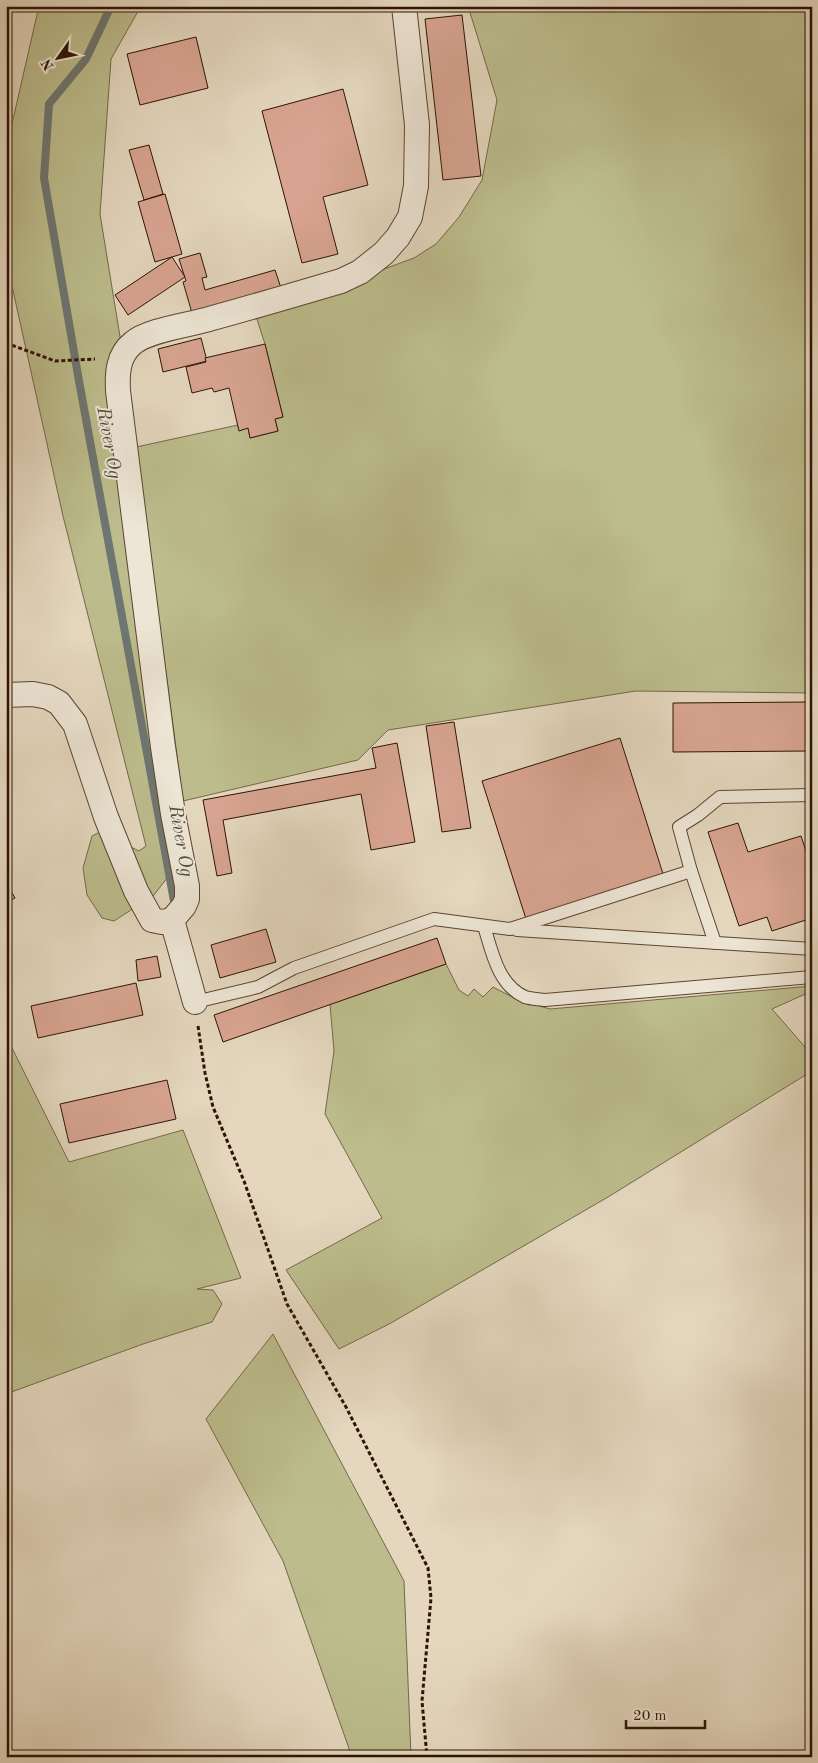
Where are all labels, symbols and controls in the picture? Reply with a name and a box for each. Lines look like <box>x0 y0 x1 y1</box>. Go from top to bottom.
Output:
north arrow <box>32 32 82 82</box>
text: N <box>39 56 57 73</box>
water label: River Og <box>92 404 124 481</box>
water label: River Og <box>164 802 196 879</box>
scale bar <box>626 1698 704 1730</box>
text: 20 m <box>633 1709 667 1724</box>

